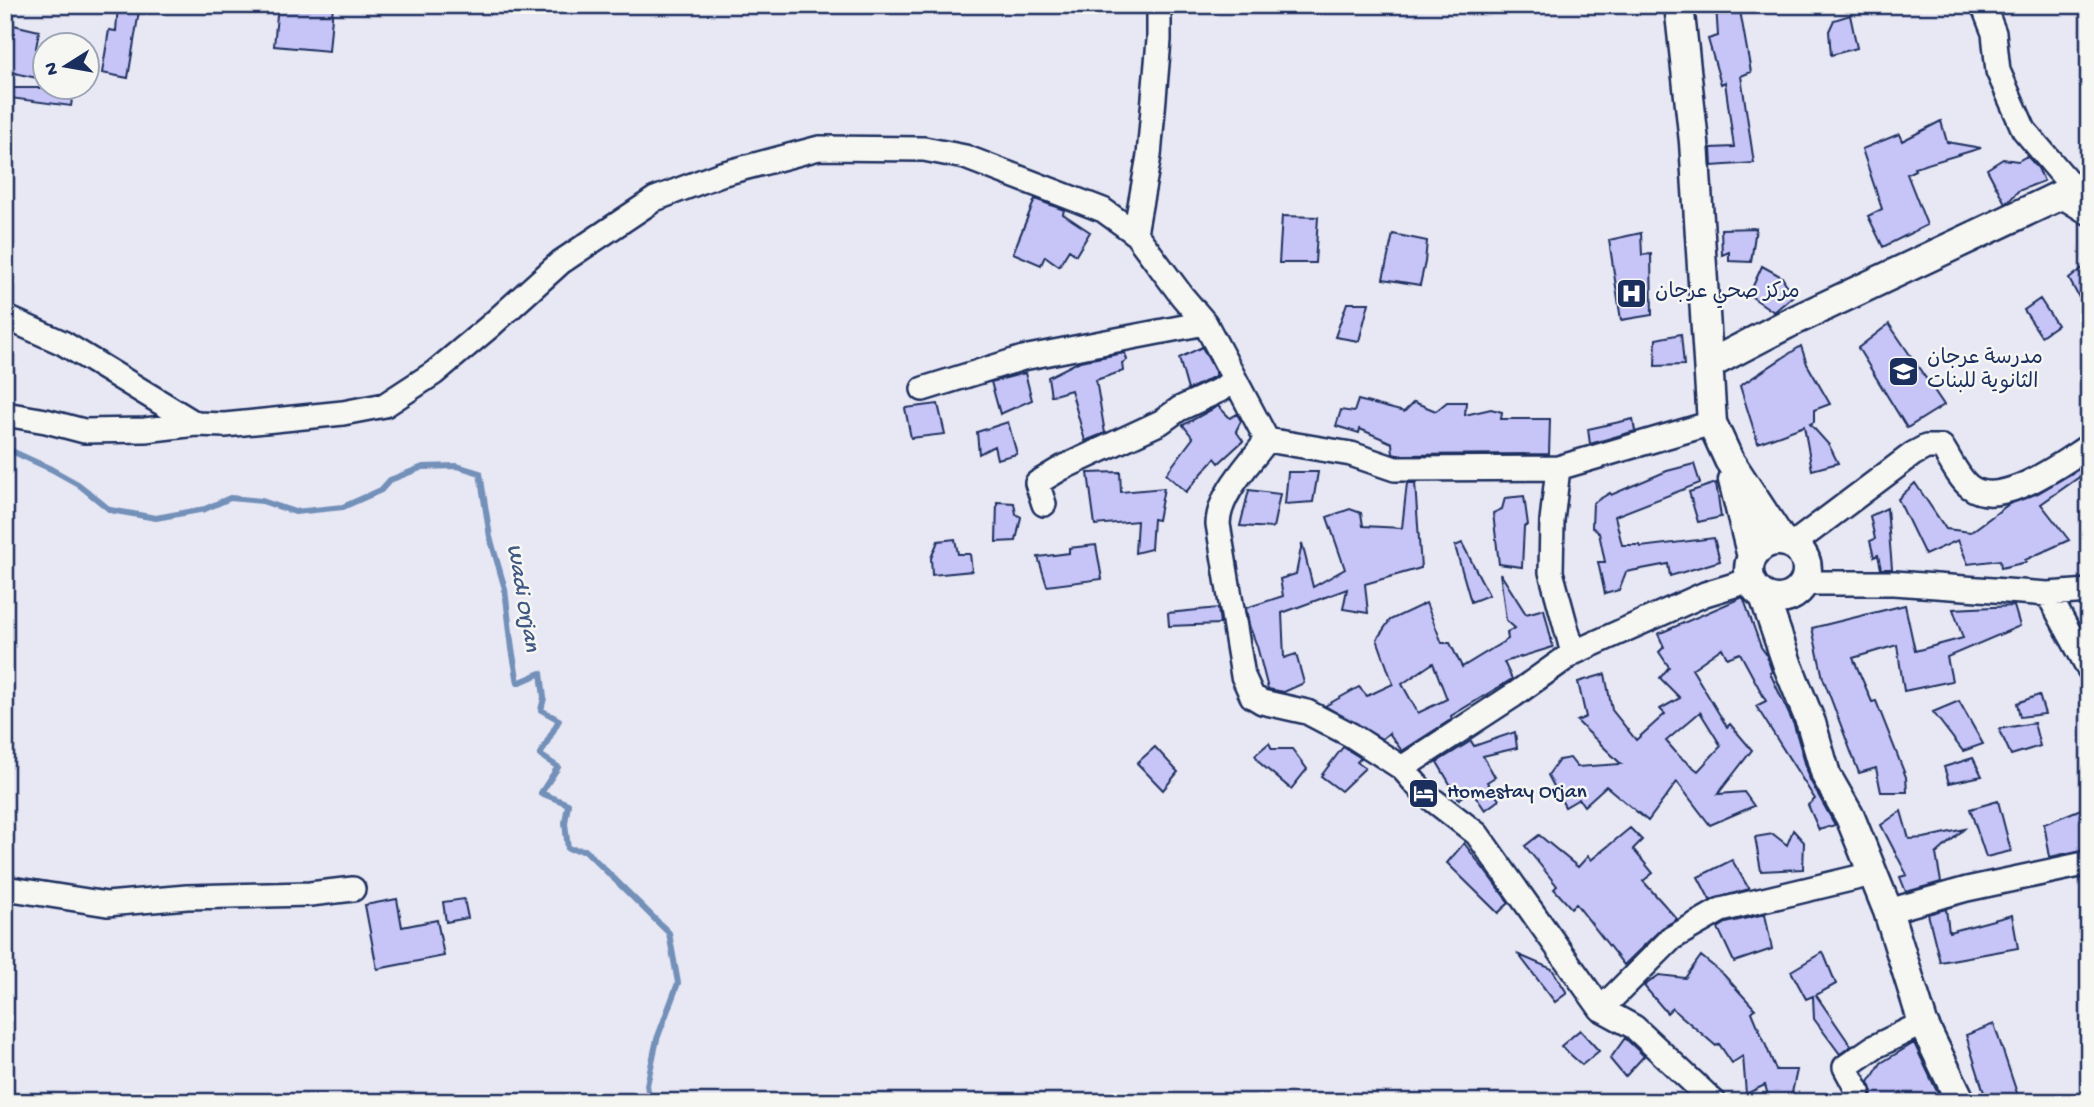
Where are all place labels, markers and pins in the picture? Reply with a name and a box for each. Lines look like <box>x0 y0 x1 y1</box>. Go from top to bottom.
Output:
hospital icon: مركز صحي عرجان <box>1615 276 1649 310</box>
place label: مركز صحي عرجان <box>1655 281 1800 309</box>
place label: مدرسة عرجان الثانوية للبنات <box>1927 347 2043 396</box>
school or university icon: مدرسة عرجان الثانوية للبنات <box>1887 354 1921 388</box>
hotel icon: Homestay Orjan <box>1407 776 1441 810</box>
place label: Homestay Orjan <box>1447 781 1587 806</box>

